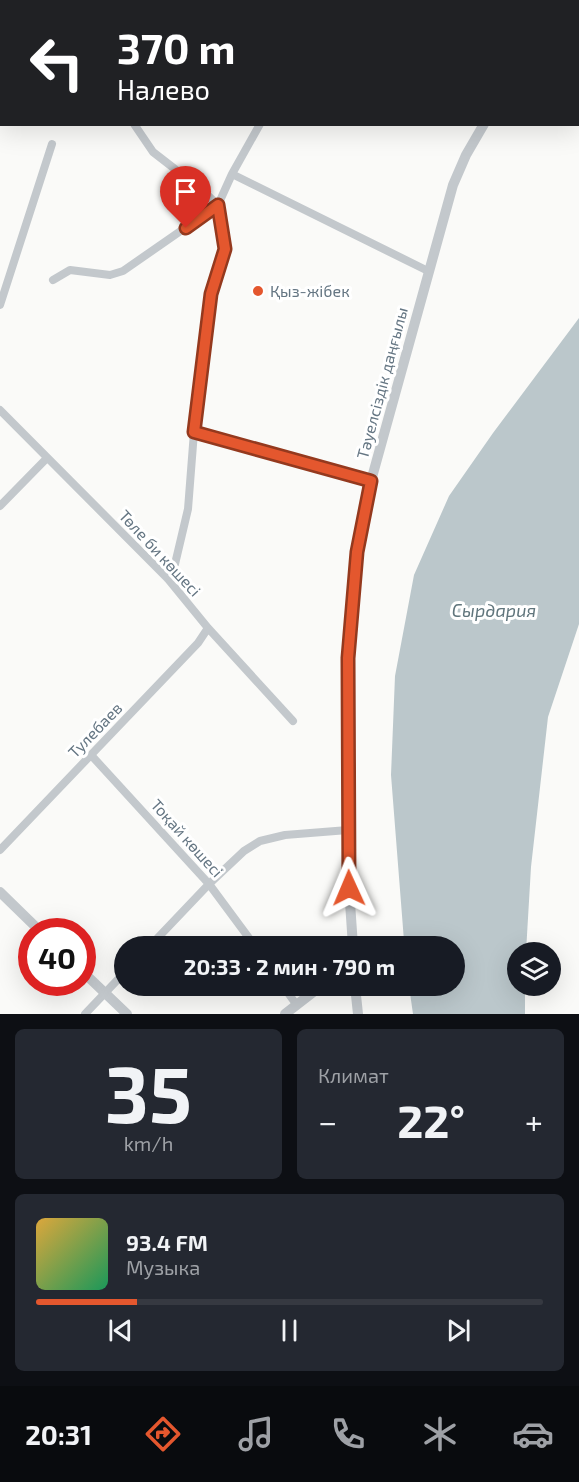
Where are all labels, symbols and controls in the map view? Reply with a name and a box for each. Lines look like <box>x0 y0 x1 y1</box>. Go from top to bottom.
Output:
text: 370 m <box>117 22 236 72</box>
icon: left <box>18 24 96 102</box>
text: Налево <box>117 73 210 105</box>
pin <box>160 166 211 228</box>
icon: arrive <box>169 175 202 208</box>
place label: Қыз-жібек <box>270 281 350 300</box>
marker: Қыз-жібек <box>251 284 265 298</box>
street label: Тәуелсіздік даңғылы <box>352 305 412 461</box>
street label: Төле би көшесі <box>116 506 205 600</box>
water label: Сырдария <box>452 599 536 621</box>
street label: Тулебаев <box>64 698 126 762</box>
street label: Тоқай көшесі <box>147 795 227 881</box>
position arrow <box>317 856 381 920</box>
speed limit sign: 40 <box>18 918 96 996</box>
map controls <box>507 942 561 996</box>
button: layers <box>507 942 561 996</box>
text: 20:33 · 2 мин · 790 m <box>184 953 395 979</box>
text: 35 <box>105 1045 192 1139</box>
text: Климат <box>318 1063 389 1087</box>
text: 22° <box>397 1093 465 1147</box>
text: − <box>318 1101 337 1141</box>
text: + <box>525 1101 543 1141</box>
text: km/h <box>124 1131 173 1155</box>
text: 93.4 FM <box>126 1229 208 1255</box>
text: Музыка <box>126 1255 200 1279</box>
icon: previous <box>104 1314 137 1347</box>
icon: pause <box>273 1314 306 1347</box>
icon: next <box>442 1314 475 1347</box>
icon: directions <box>142 1413 184 1455</box>
icon: music <box>235 1413 277 1455</box>
icon: phone <box>327 1413 369 1455</box>
icon: climate <box>419 1413 461 1455</box>
icon: car <box>512 1413 554 1455</box>
text: 20:31 <box>25 1418 92 1450</box>

